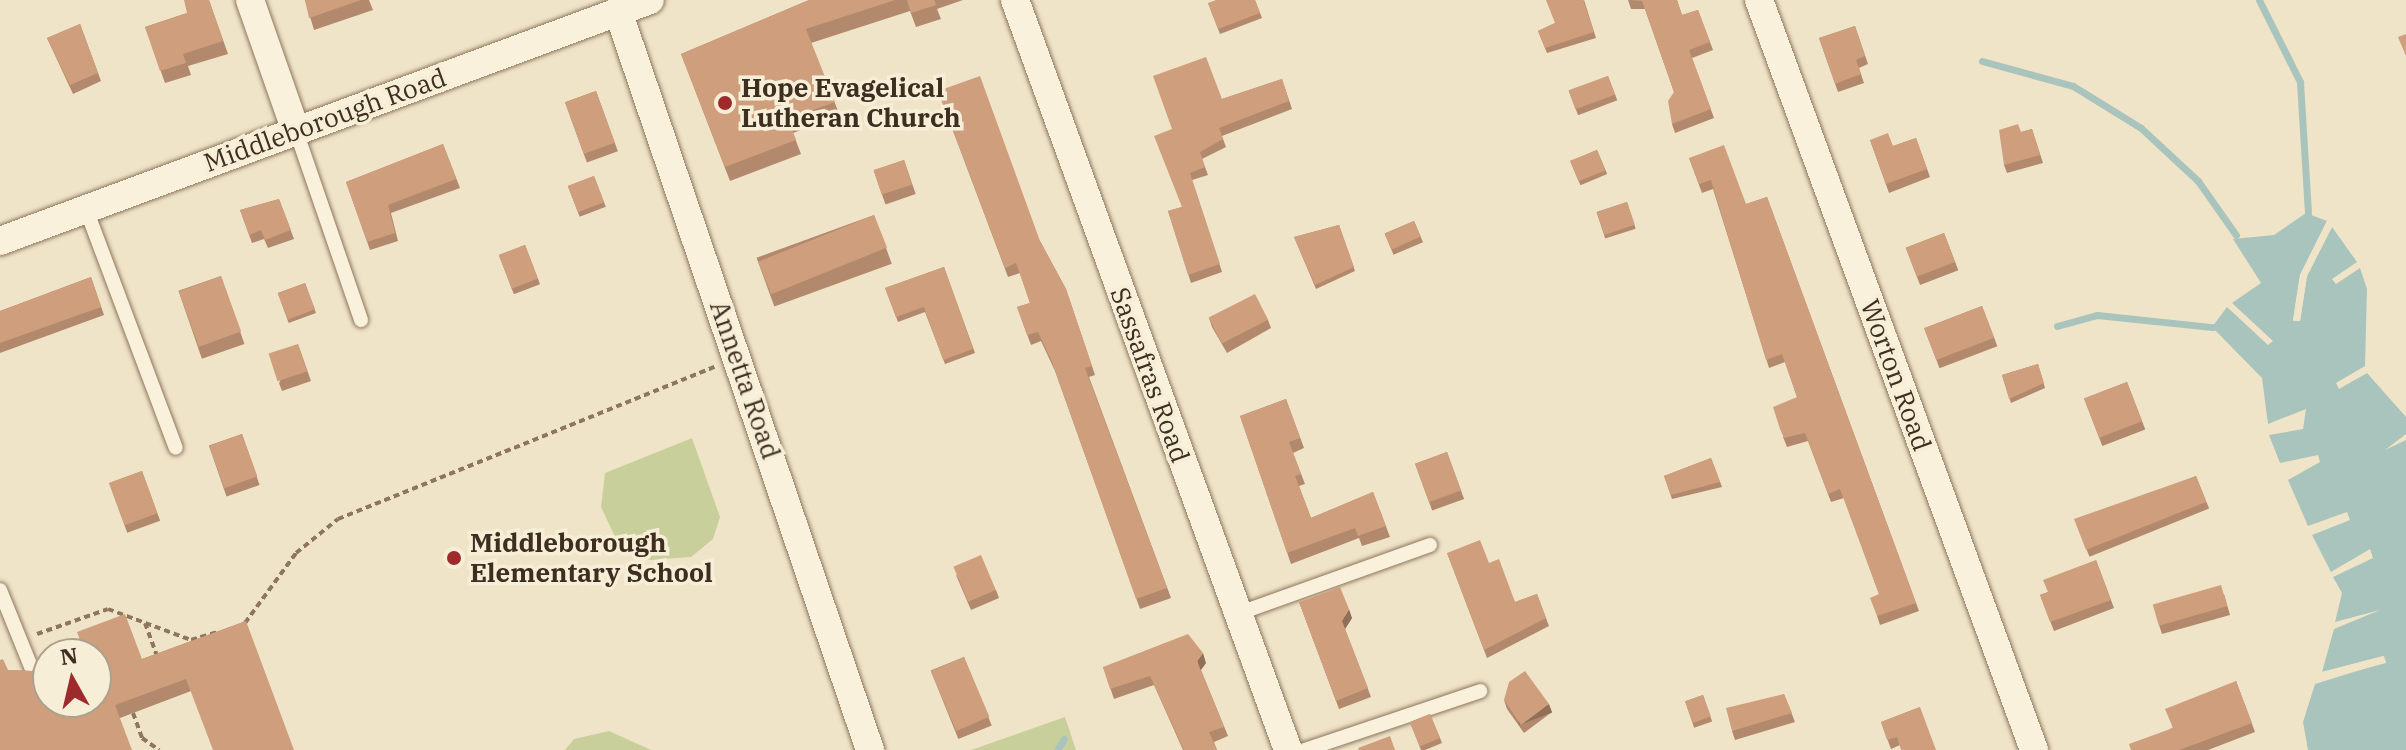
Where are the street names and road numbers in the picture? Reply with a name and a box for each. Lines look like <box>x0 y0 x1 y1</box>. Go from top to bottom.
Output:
street label: Middleborough Road <box>200 62 450 178</box>
street label: Sassafras Road <box>1104 283 1196 467</box>
street label: Worton Road <box>1854 295 1938 455</box>
street label: Annetta Road <box>703 297 787 463</box>

